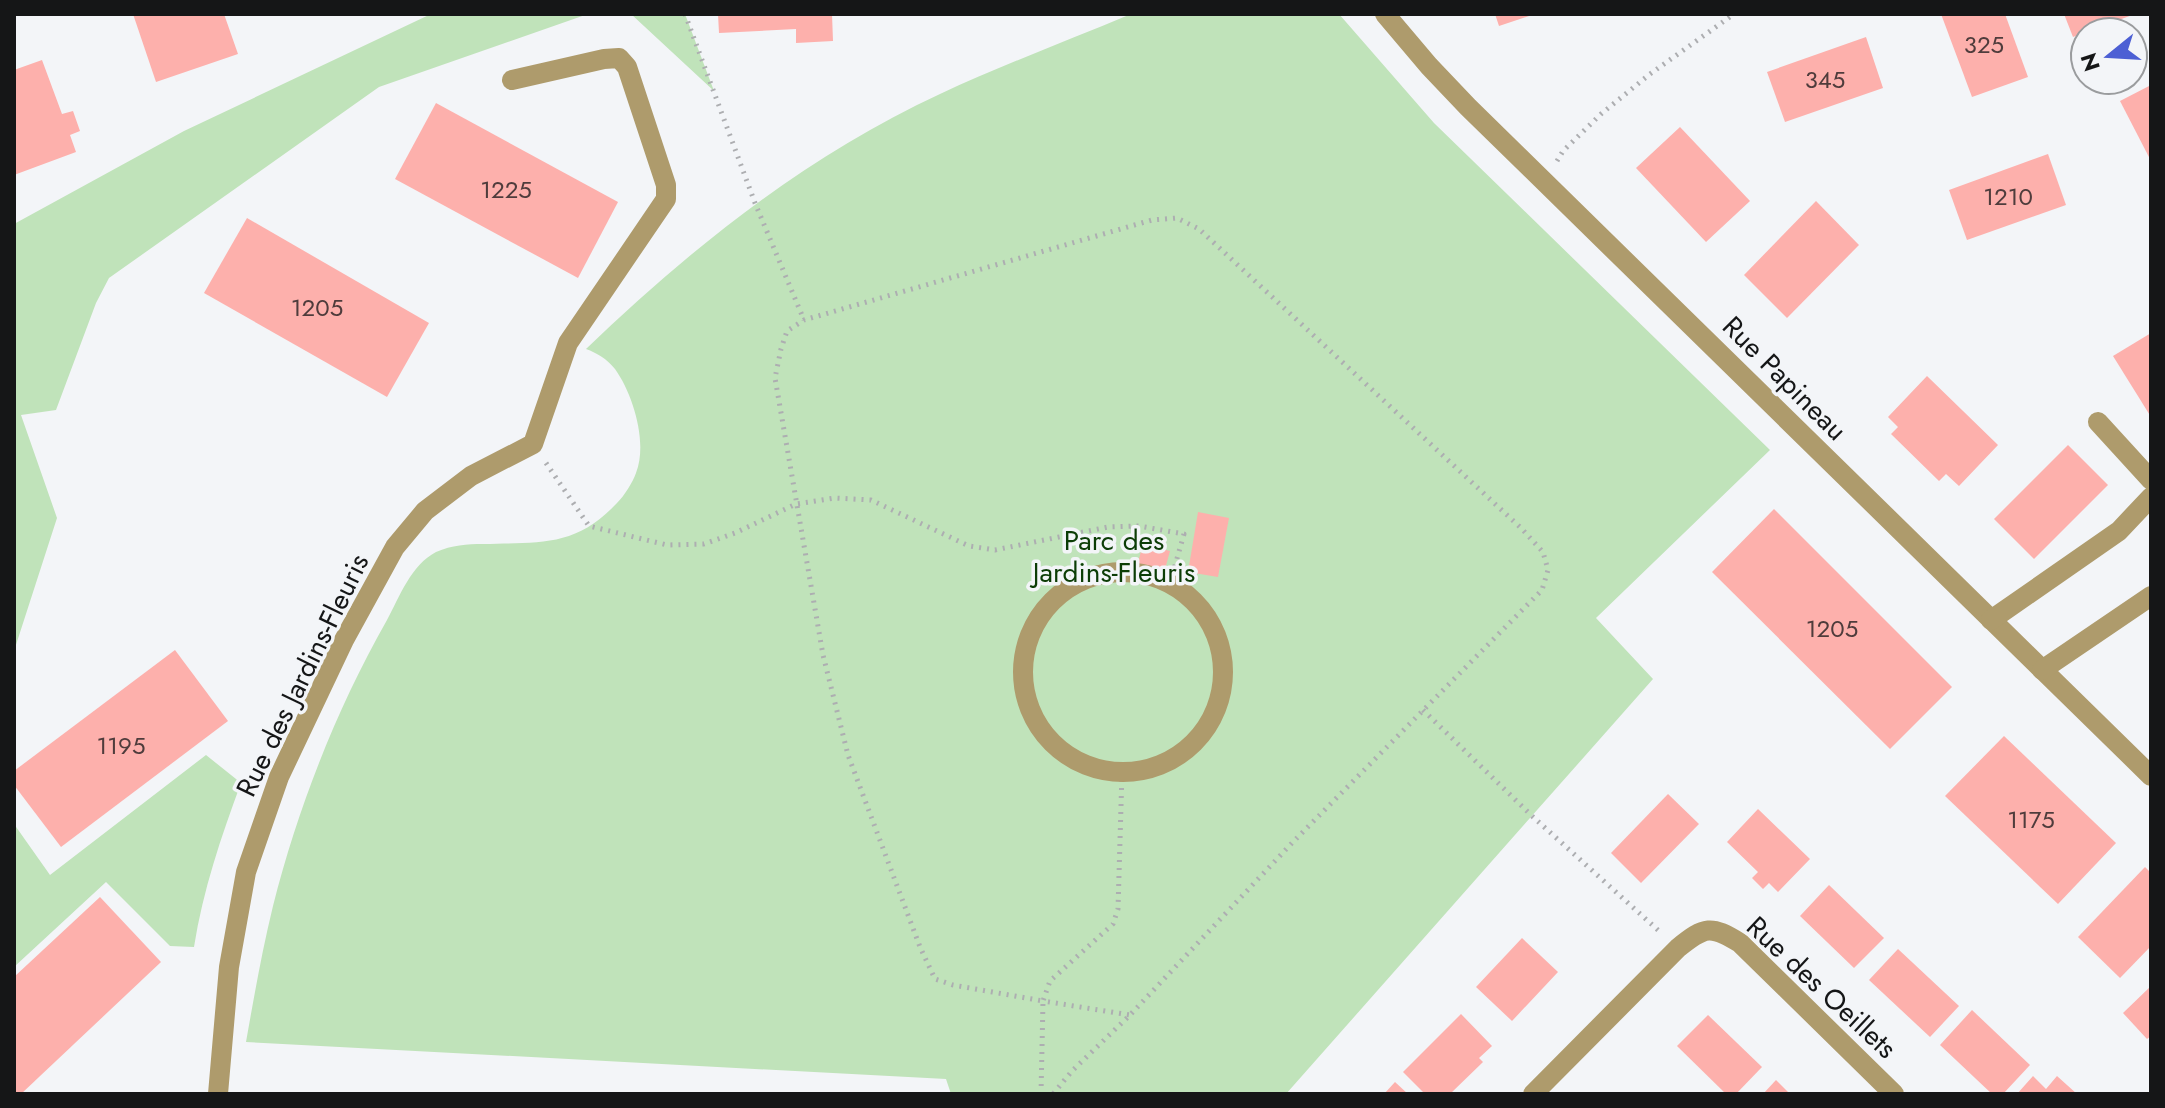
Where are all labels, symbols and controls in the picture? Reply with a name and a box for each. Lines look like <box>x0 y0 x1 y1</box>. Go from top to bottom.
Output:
north arrow <box>2069 16 2149 96</box>
house number: 325 <box>1964 27 2004 62</box>
text: N <box>2072 49 2108 75</box>
house number: 345 <box>1805 62 1845 97</box>
house number: 1225 <box>480 172 532 207</box>
house number: 1210 <box>1983 179 2033 214</box>
house number: 1205 <box>291 290 343 325</box>
street label: Rue Papineau <box>1713 307 1856 450</box>
park label: Parc des Jardins-Fleuris <box>1029 520 1195 593</box>
street label: Rue des Jardins-Fleuris <box>226 547 379 804</box>
house number: 1205 <box>1806 611 1858 646</box>
house number: 1195 <box>97 728 145 763</box>
house number: 1175 <box>2007 802 2055 837</box>
street label: Rue des Oeillets <box>1737 907 1906 1068</box>

